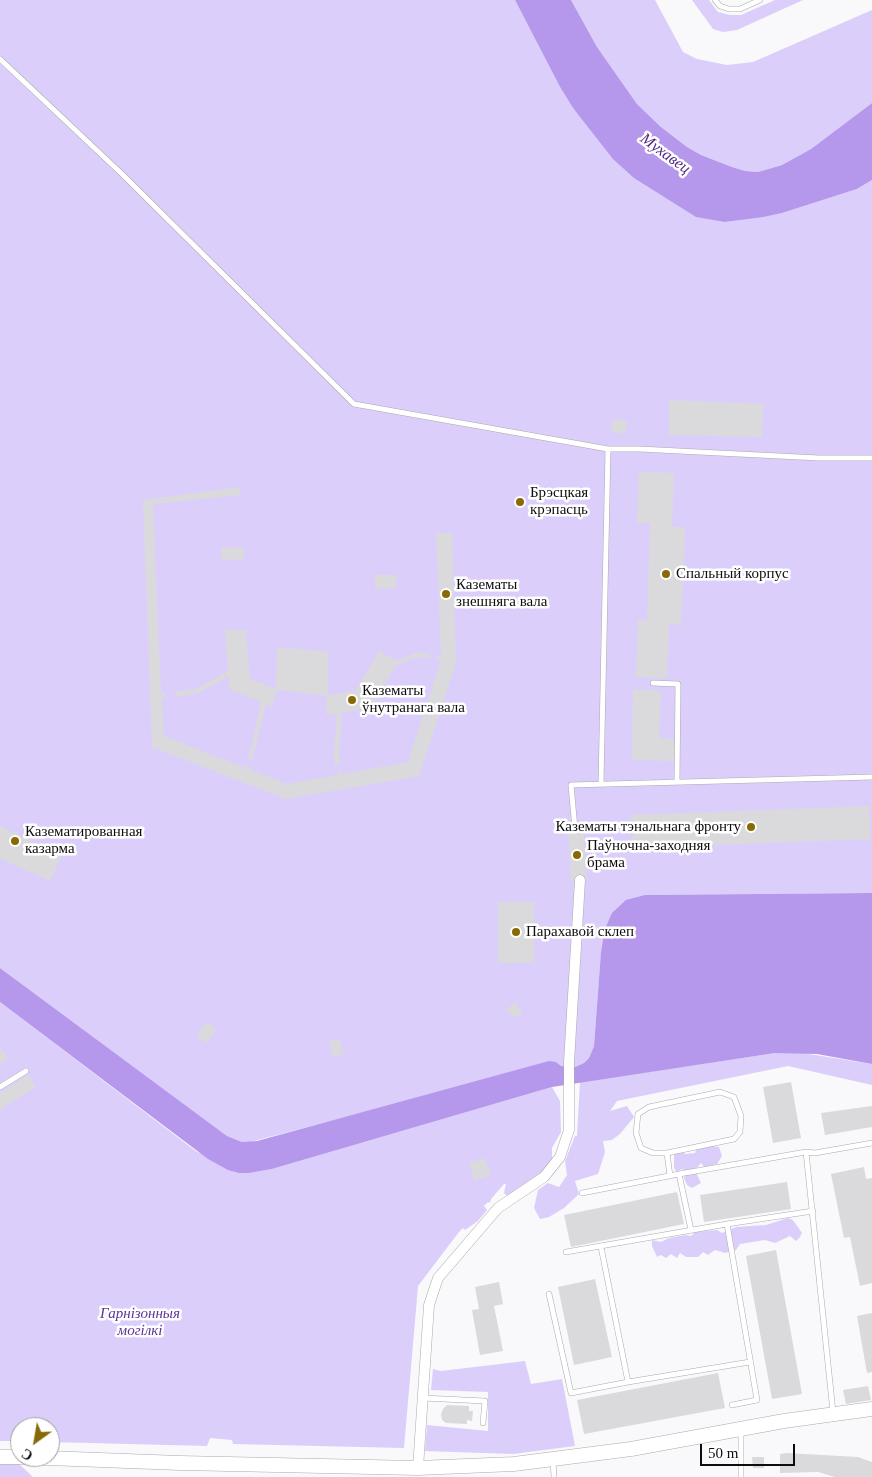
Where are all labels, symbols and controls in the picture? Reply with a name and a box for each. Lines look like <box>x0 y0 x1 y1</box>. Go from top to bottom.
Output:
water label: Мухавец <box>636 129 694 179</box>
place label: Брэсцкая крэпасць <box>530 484 588 519</box>
marker: Брэсцкая крэпасць <box>514 496 526 508</box>
place label: Спальный корпус <box>676 565 789 583</box>
marker: Спальный корпус <box>660 568 672 580</box>
place label: Казематы знешняга вала <box>456 576 547 611</box>
marker: Казематы знешняга вала <box>440 588 452 600</box>
place label: Казематы ўнутранага вала <box>362 682 465 717</box>
marker: Казематы ўнутранага вала <box>346 694 358 706</box>
place label: Казематы тэнальнага фронту <box>556 818 741 836</box>
marker: Казематы тэнальнага фронту <box>745 821 757 833</box>
place label: Казематированная казарма <box>25 823 142 858</box>
marker: Казематированная казарма <box>9 835 21 847</box>
place label: Паўночна-заходняя брама <box>587 837 710 872</box>
marker: Паўночна-заходняя брама <box>571 849 583 861</box>
place label: Парахавой склеп <box>526 923 634 941</box>
marker: Парахавой склеп <box>510 926 522 938</box>
park label: Гарнізонныя могілкі <box>100 1305 180 1340</box>
north arrow <box>10 1417 60 1467</box>
scale bar <box>702 1434 797 1466</box>
text: С <box>19 1445 36 1463</box>
text: 50 m <box>708 1445 738 1461</box>

